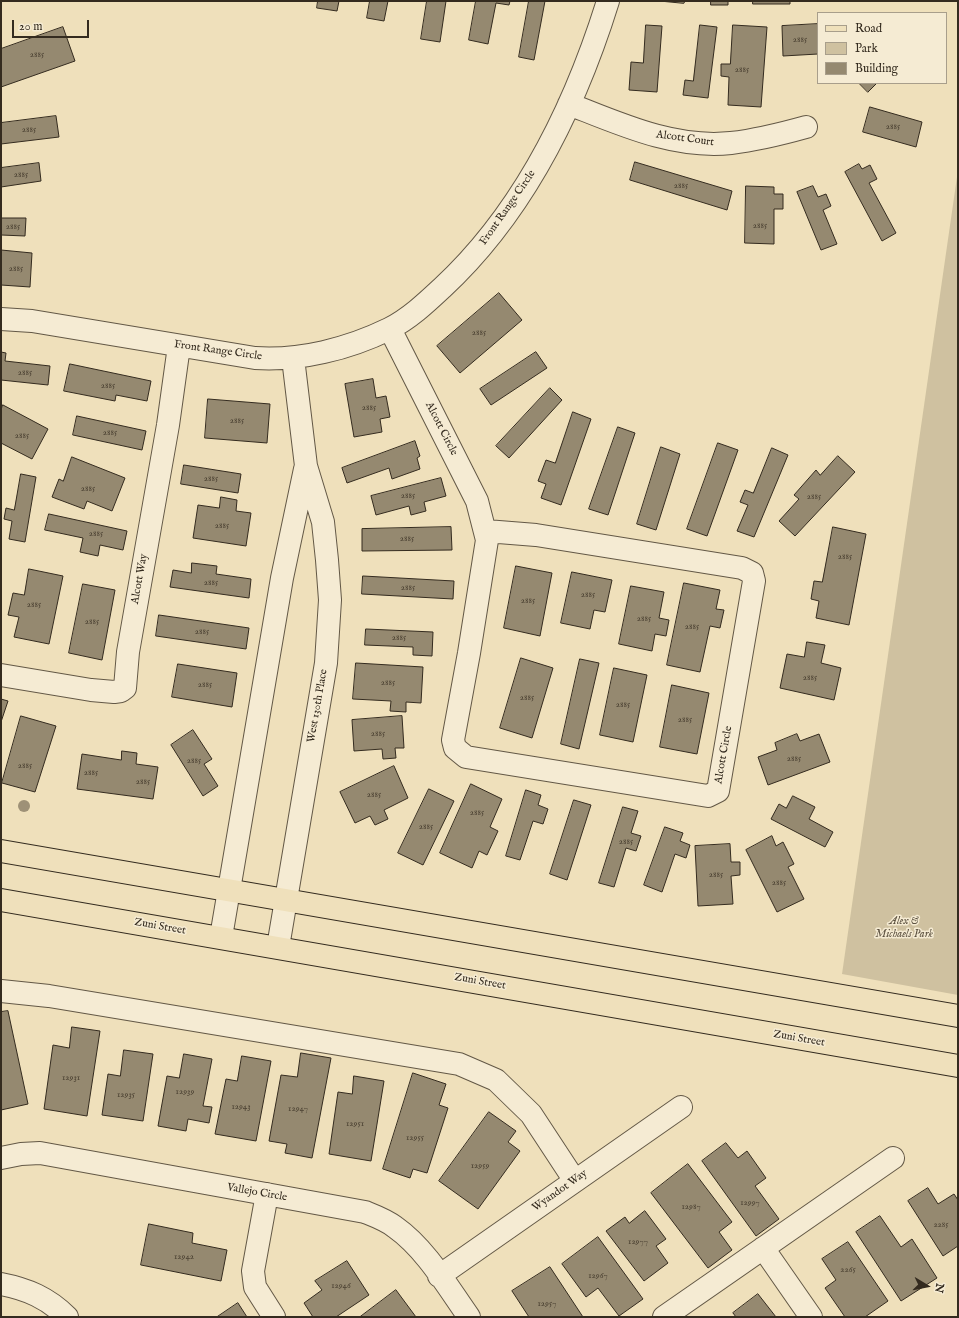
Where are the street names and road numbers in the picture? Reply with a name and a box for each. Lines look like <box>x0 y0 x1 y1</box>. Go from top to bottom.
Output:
street label: Alcott Court <box>655 128 715 150</box>
street label: Front Range Circle <box>477 168 539 248</box>
street label: Front Range Circle <box>173 338 263 364</box>
street label: Alcott Circle <box>422 400 460 458</box>
street label: Alcott Way <box>129 553 151 605</box>
street label: West 130th Place <box>305 668 331 744</box>
street label: Alcott Circle <box>712 725 736 785</box>
street label: Zuni Street <box>133 916 187 938</box>
street label: Zuni Street <box>453 971 507 993</box>
street label: Zuni Street <box>772 1028 826 1050</box>
street label: Wyandot Way <box>530 1167 590 1215</box>
street label: Vallejo Circle <box>226 1181 288 1205</box>

